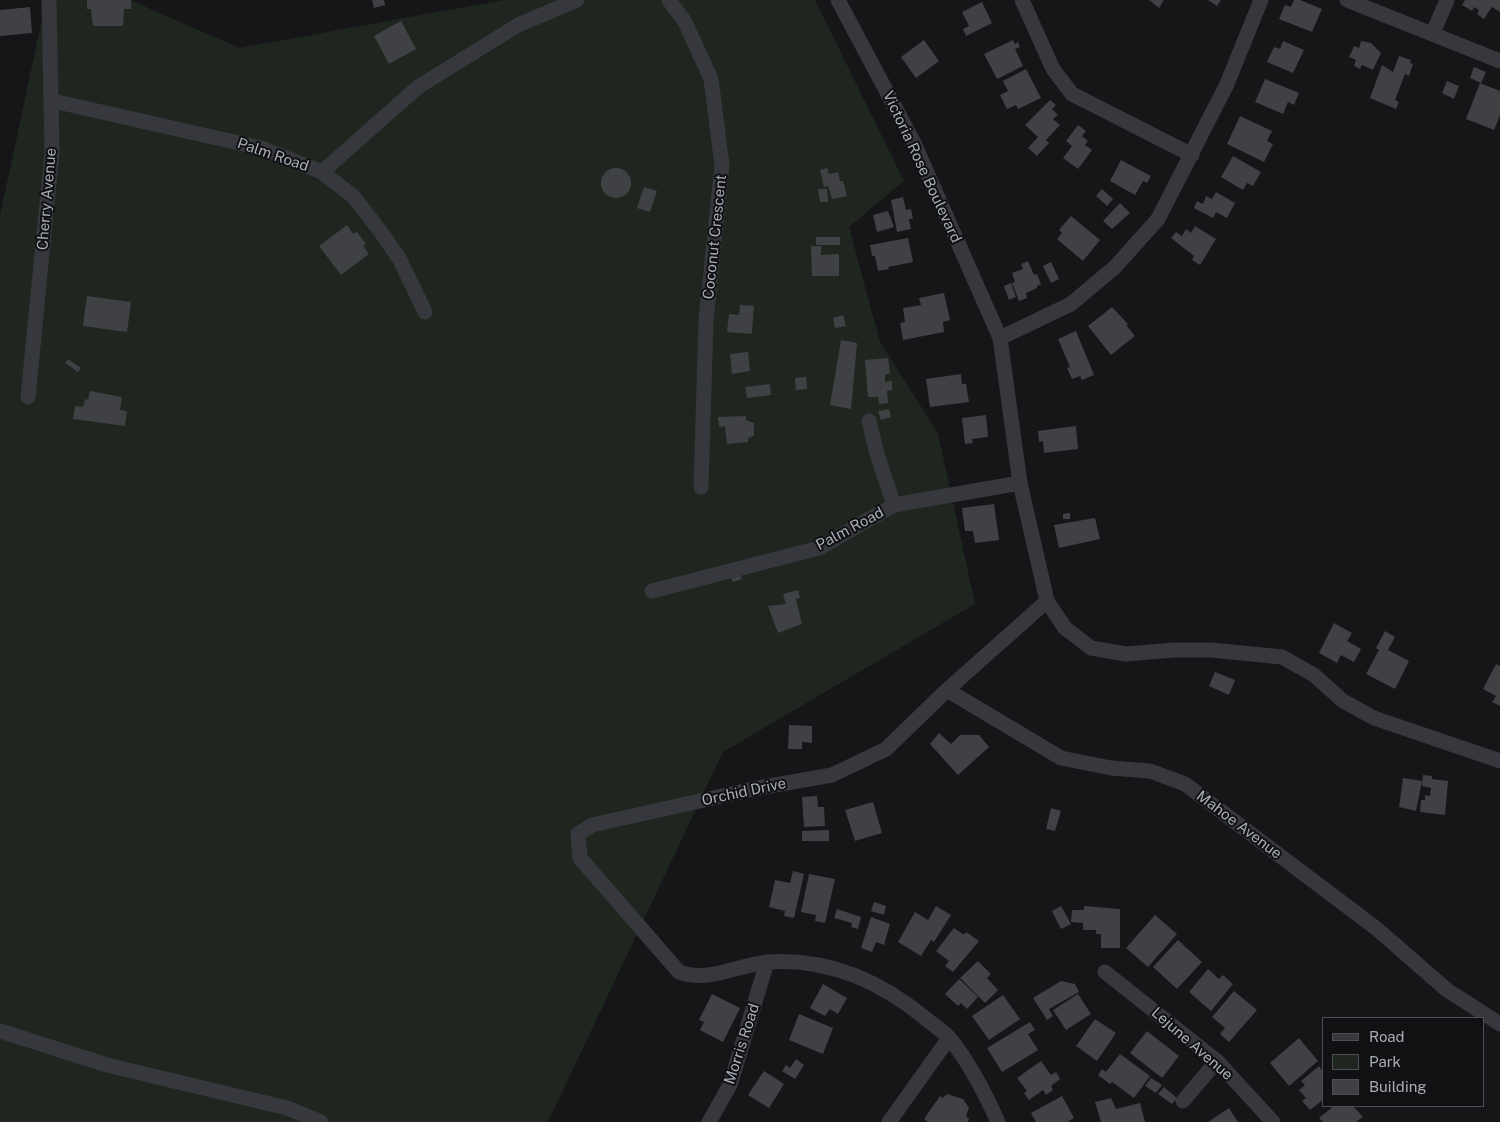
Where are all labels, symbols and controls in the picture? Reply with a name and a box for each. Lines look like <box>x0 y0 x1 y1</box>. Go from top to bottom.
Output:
street label: Victoria Rose Boulevard <box>879 88 965 246</box>
street label: Palm Road <box>235 134 311 176</box>
street label: Cherry Avenue <box>34 147 60 251</box>
street label: Coconut Crescent <box>700 174 730 300</box>
street label: Palm Road <box>813 504 887 554</box>
street label: Orchid Drive <box>700 774 788 810</box>
street label: Mahoe Avenue <box>1193 787 1285 863</box>
street label: Morris Road <box>720 1001 764 1087</box>
street label: Lejune Avenue <box>1148 1004 1236 1084</box>
legend <box>1322 1017 1485 1107</box>
text: Road <box>1369 1028 1405 1045</box>
text: Park <box>1369 1053 1401 1070</box>
text: Building <box>1369 1078 1427 1095</box>

